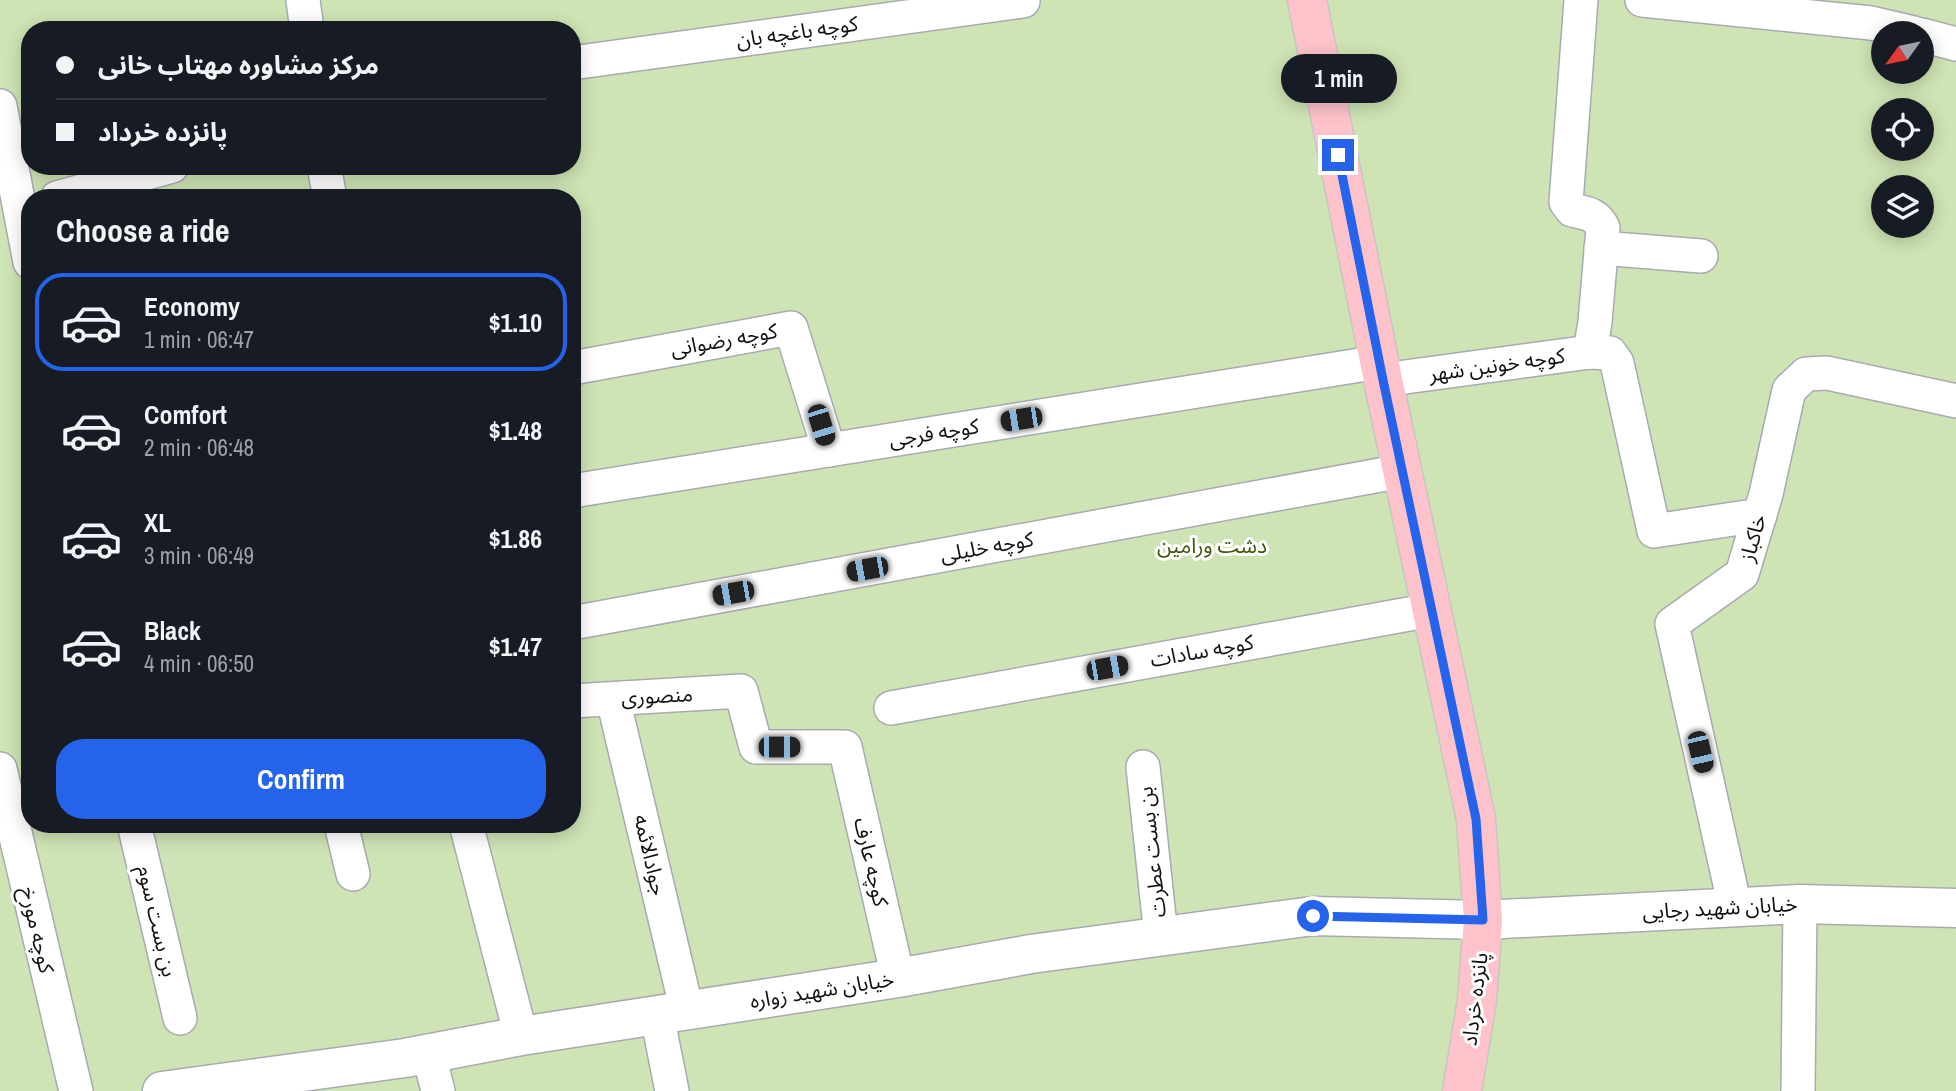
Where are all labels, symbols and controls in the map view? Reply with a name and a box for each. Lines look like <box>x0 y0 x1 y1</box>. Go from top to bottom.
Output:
street label: کوچه باغچه بان <box>734 9 860 54</box>
north arrow <box>1871 21 1934 84</box>
map controls <box>1871 21 1934 238</box>
text: مرکز مشاوره مهتاب خانی <box>98 47 379 82</box>
callout: 1 min <box>1280 54 1396 102</box>
text: 1 min <box>1314 63 1364 94</box>
button: locate <box>1871 98 1934 161</box>
text: پانزده خرداد <box>98 114 228 149</box>
route end <box>1322 139 1354 171</box>
button: layers <box>1871 175 1934 238</box>
text: Choose a ride <box>56 209 230 252</box>
text: Economy <box>144 289 240 324</box>
icon: car <box>60 291 123 354</box>
text: $1.10 <box>489 305 542 340</box>
street label: کوچه رضوانی <box>668 316 780 363</box>
text: 1 min · 06:47 <box>144 324 254 355</box>
street label: کوچه خونین شهر <box>1426 341 1567 389</box>
text: Comfort <box>144 397 227 432</box>
icon: car <box>60 399 123 462</box>
car <box>805 402 838 448</box>
car <box>999 405 1044 433</box>
street label: کوچه فرجی <box>887 411 981 454</box>
text: $1.48 <box>489 413 542 448</box>
text: 2 min · 06:48 <box>144 432 254 463</box>
text: XL <box>144 505 171 540</box>
icon: car <box>60 507 123 570</box>
street label: خاکباز <box>1732 511 1773 566</box>
text: $1.86 <box>489 521 542 556</box>
street label: کوچه خلیلی <box>938 524 1036 569</box>
park label: دشت ورامین <box>1157 531 1267 560</box>
text: 3 min · 06:49 <box>144 540 254 571</box>
car <box>845 555 890 583</box>
car <box>711 579 756 607</box>
text: Black <box>144 613 201 648</box>
icon: car <box>60 615 123 678</box>
street label: کوچه سادات <box>1148 627 1256 674</box>
text: $1.47 <box>489 629 542 664</box>
text: 4 min · 06:50 <box>144 648 254 679</box>
car <box>1085 654 1130 682</box>
street label: منصوری <box>620 679 694 712</box>
car <box>1686 729 1715 775</box>
car <box>759 737 801 758</box>
button: Confirm <box>56 739 546 819</box>
street label: بن بست عطرت <box>1130 785 1173 919</box>
street label: جوادالائمه <box>627 811 674 898</box>
street label: کوچه عارف <box>847 815 896 909</box>
street label: بن بست سوم <box>129 862 184 980</box>
street label: کوچه مورخ <box>12 884 62 977</box>
street label: خیابان شهید رجایی <box>1642 889 1798 926</box>
route start <box>1297 900 1329 932</box>
street label: پانزده خرداد <box>1454 950 1495 1047</box>
street label: خیابان شهید زواره <box>748 964 896 1015</box>

